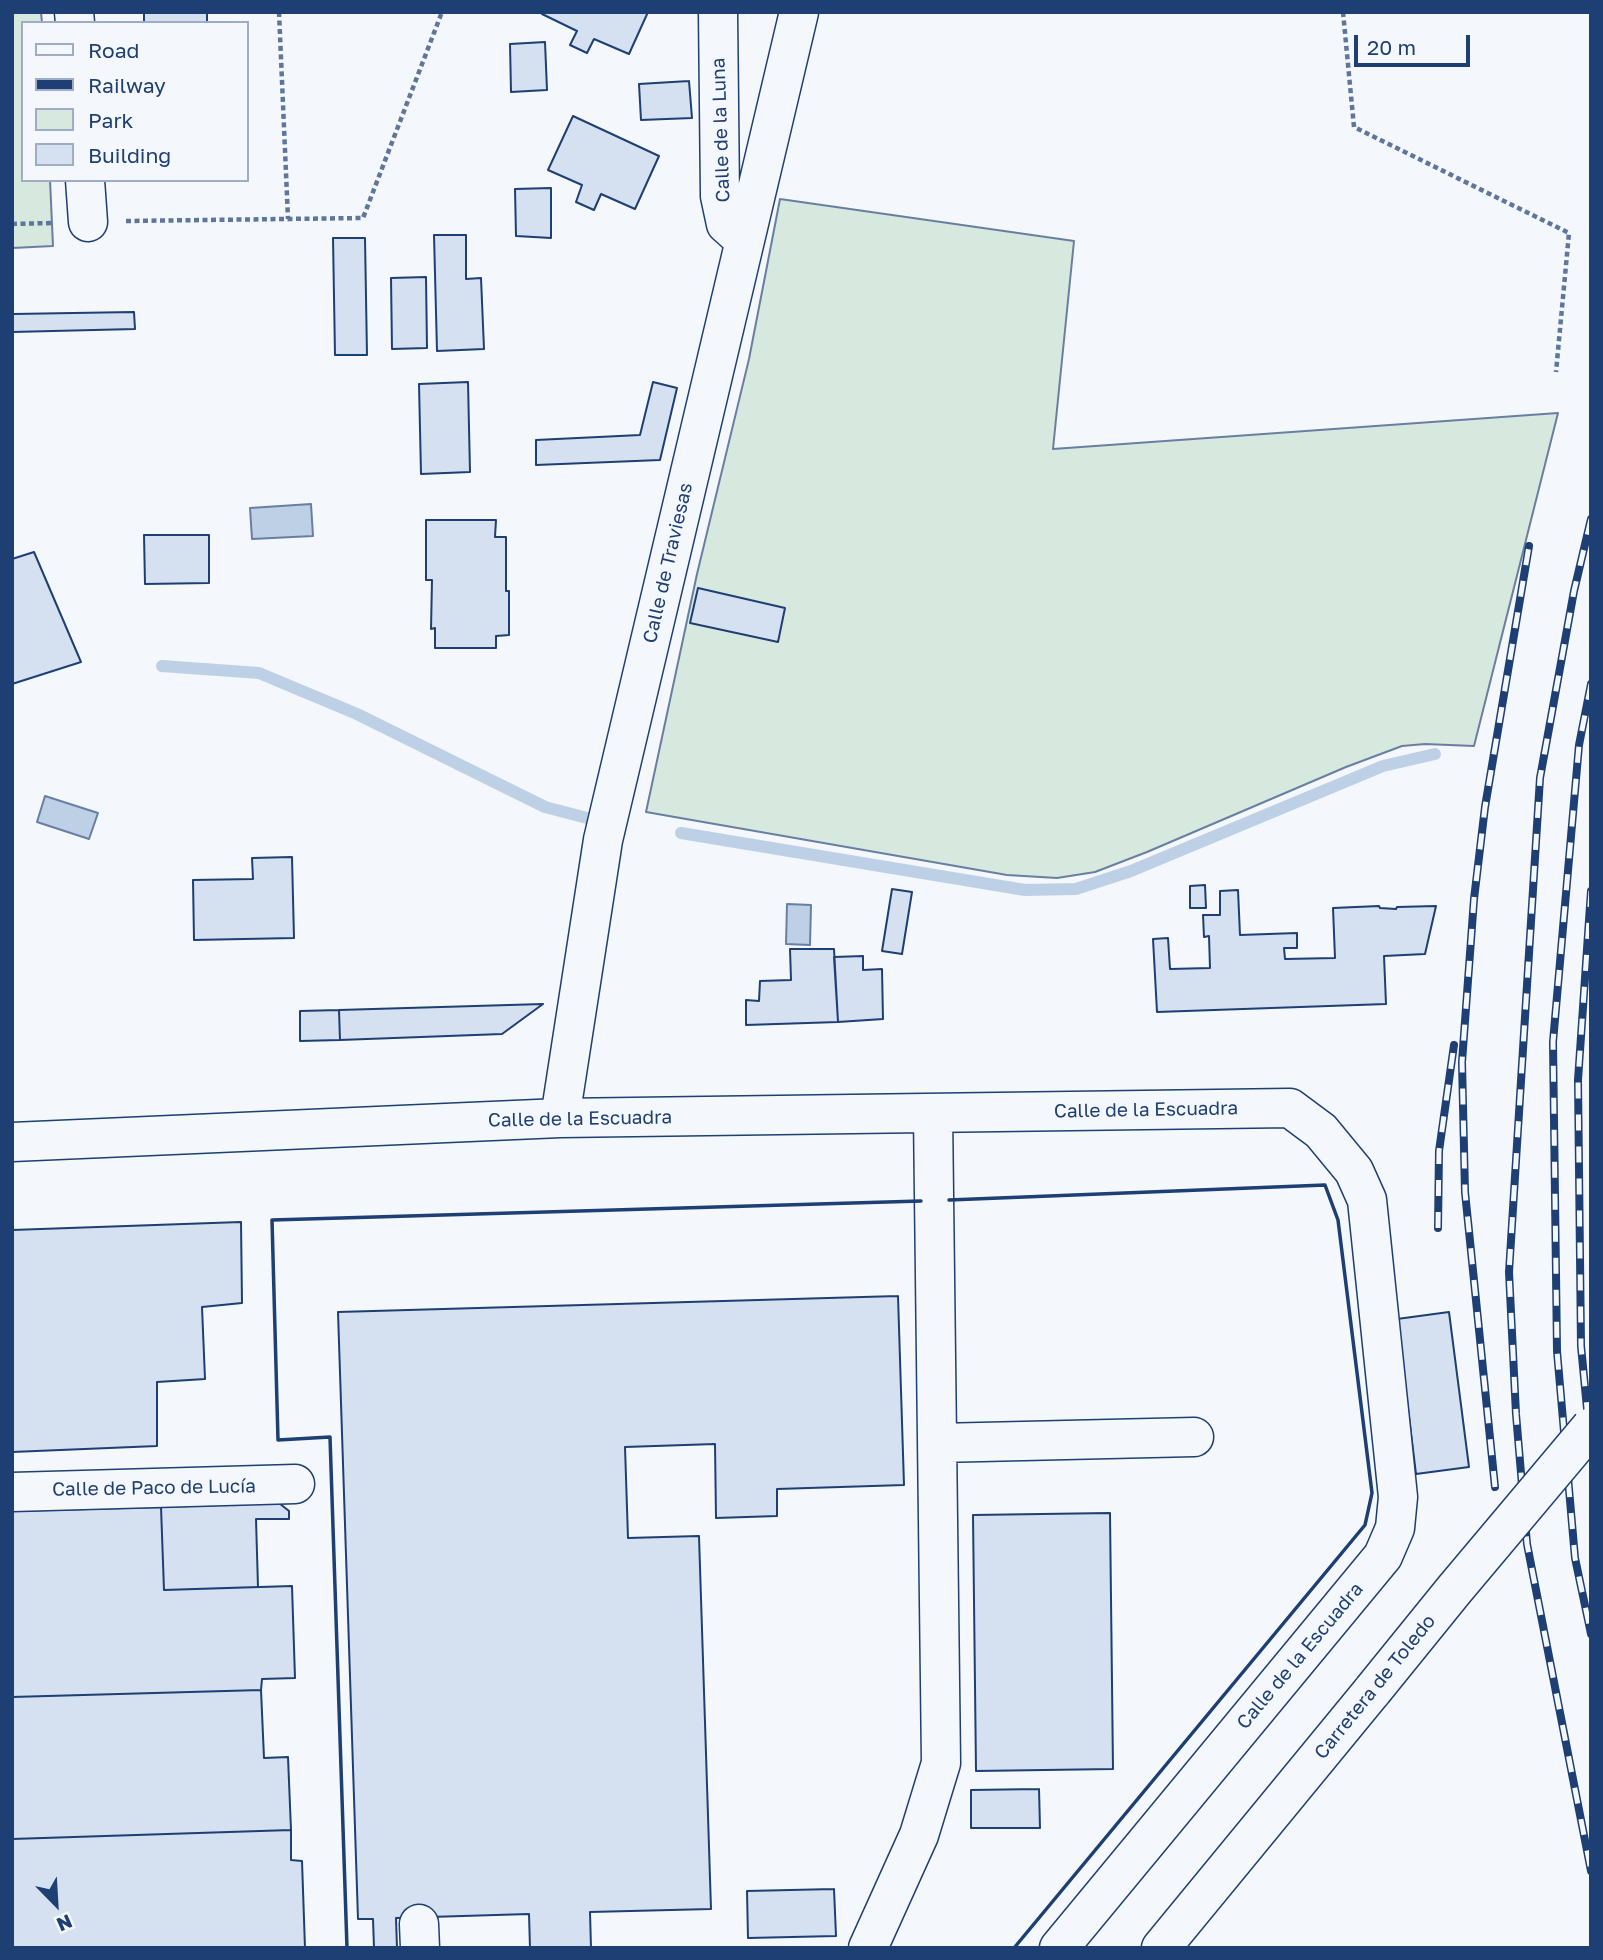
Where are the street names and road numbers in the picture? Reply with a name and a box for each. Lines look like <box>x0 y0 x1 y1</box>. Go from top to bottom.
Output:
street label: Calle de la Luna <box>707 57 735 203</box>
street label: Calle de Traviesas <box>638 480 698 646</box>
street label: Calle de la Escuadra <box>1054 1097 1238 1123</box>
street label: Calle de la Escuadra <box>488 1106 672 1132</box>
street label: Calle de Paco de Lucía <box>52 1475 256 1501</box>
street label: Calle de la Escuadra <box>1232 1578 1368 1734</box>
street label: Carretera de Toledo <box>1310 1610 1440 1764</box>

